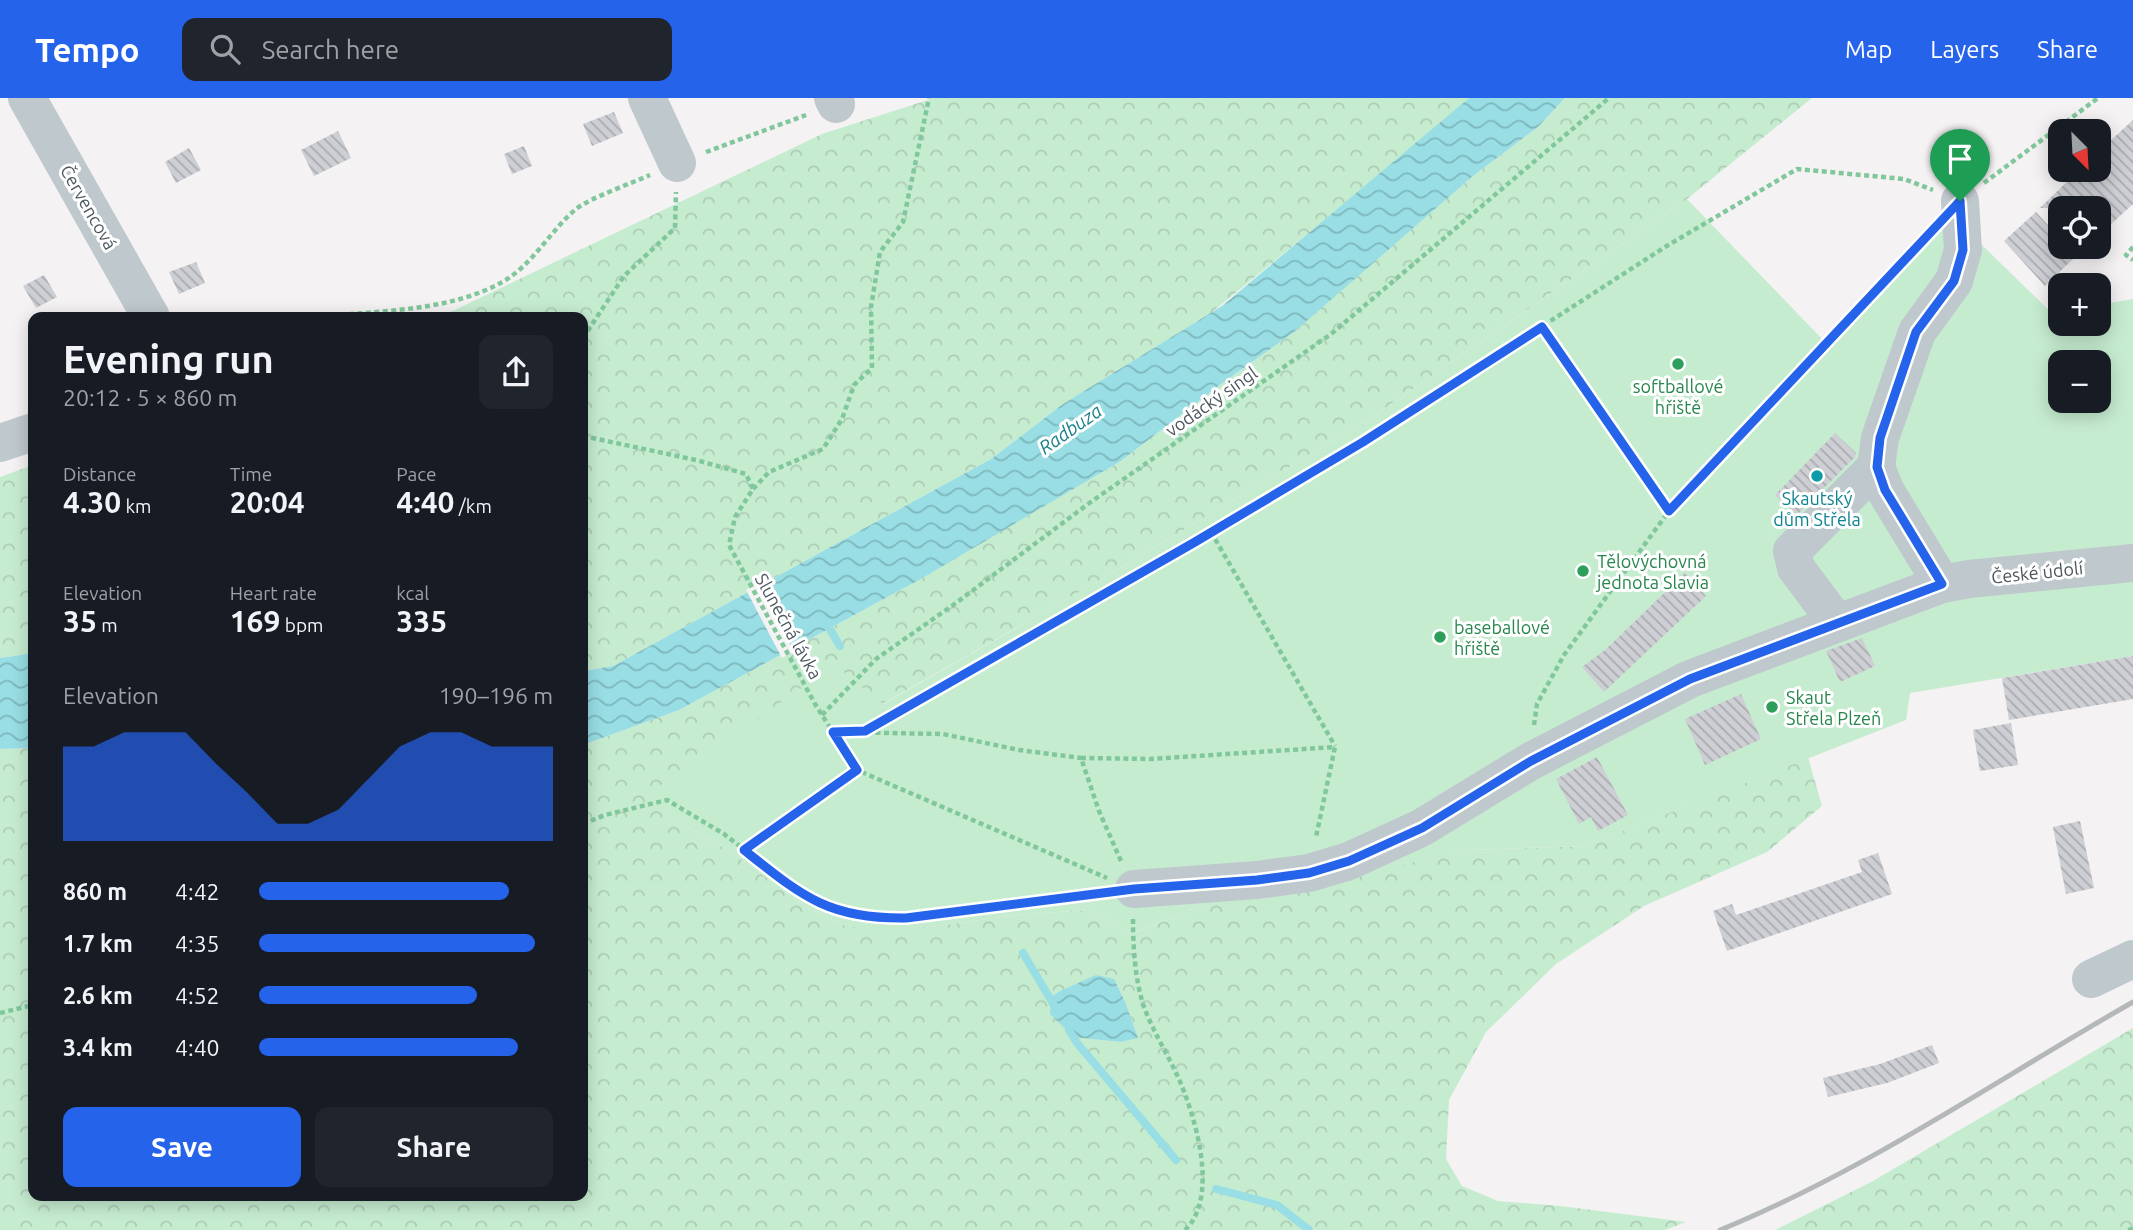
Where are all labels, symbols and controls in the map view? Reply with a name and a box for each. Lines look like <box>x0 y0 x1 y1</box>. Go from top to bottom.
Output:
search box <box>182 18 672 81</box>
icon: search <box>206 30 244 68</box>
text: Tempo <box>35 31 140 68</box>
text: Search here <box>262 35 399 64</box>
text: Map <box>1845 36 1892 63</box>
text: Layers <box>1930 36 1999 63</box>
text: Share <box>2037 36 2098 63</box>
north arrow <box>2048 119 2110 182</box>
map controls <box>2048 119 2111 413</box>
pin <box>1930 129 1990 201</box>
icon: arrive <box>1941 140 1979 178</box>
street label: Červencová <box>57 161 122 253</box>
button: locate <box>2048 196 2111 259</box>
button: + <box>2048 273 2111 336</box>
button: share <box>479 335 553 409</box>
text: Evening run <box>63 338 274 380</box>
button: − <box>2048 350 2111 413</box>
marker: softballové hřiště <box>1670 356 1686 372</box>
street label: vodácký singl <box>1161 362 1261 440</box>
place label: softballové hřiště <box>1633 376 1723 417</box>
text: 20:12 · 5 × 860 m <box>63 385 237 410</box>
water label: Radbuza <box>1034 399 1106 459</box>
text: Distance <box>63 463 137 485</box>
text: Time <box>230 463 272 485</box>
text: Pace <box>396 463 437 485</box>
marker: Skautský dům Střela <box>1809 468 1825 484</box>
text: 4.30 <box>63 485 121 519</box>
text: 20:04 <box>230 485 305 519</box>
text: 4:40 <box>396 485 454 519</box>
place label: Skautský dům Střela <box>1773 488 1861 529</box>
text: km <box>121 495 151 517</box>
text: /km <box>454 495 492 517</box>
place label: Tělovýchovná jednota Slavia <box>1595 551 1709 592</box>
street label: České údolí <box>1990 556 2084 587</box>
marker: Tělovýchovná jednota Slavia <box>1575 563 1591 579</box>
street label: Slunečná lávka <box>752 570 826 682</box>
text: Elevation <box>63 582 142 604</box>
text: Heart rate <box>230 582 317 604</box>
text: kcal <box>396 582 429 604</box>
text: 35 <box>63 604 97 638</box>
text: 169 <box>230 604 280 638</box>
text: 335 <box>396 604 447 638</box>
text: m <box>97 614 118 636</box>
text: bpm <box>280 614 323 636</box>
place label: baseballové hřiště <box>1454 617 1550 658</box>
marker: baseballové hřiště <box>1432 629 1448 645</box>
text: Elevation <box>63 683 159 708</box>
text: 190–196 m <box>439 683 553 708</box>
place label: Skaut Střela Plzeň <box>1786 687 1881 728</box>
marker: Skaut Střela Plzeň <box>1764 699 1780 715</box>
text: 860 m <box>63 879 127 904</box>
text: 4:42 <box>175 879 220 904</box>
text: 1.7 km <box>63 931 133 956</box>
text: 4:35 <box>175 931 220 956</box>
text: 2.6 km <box>63 983 133 1008</box>
text: 4:52 <box>175 983 220 1008</box>
text: 3.4 km <box>63 1035 133 1060</box>
text: 4:40 <box>175 1035 220 1060</box>
button: Save <box>63 1107 301 1187</box>
button: Share <box>315 1107 553 1187</box>

